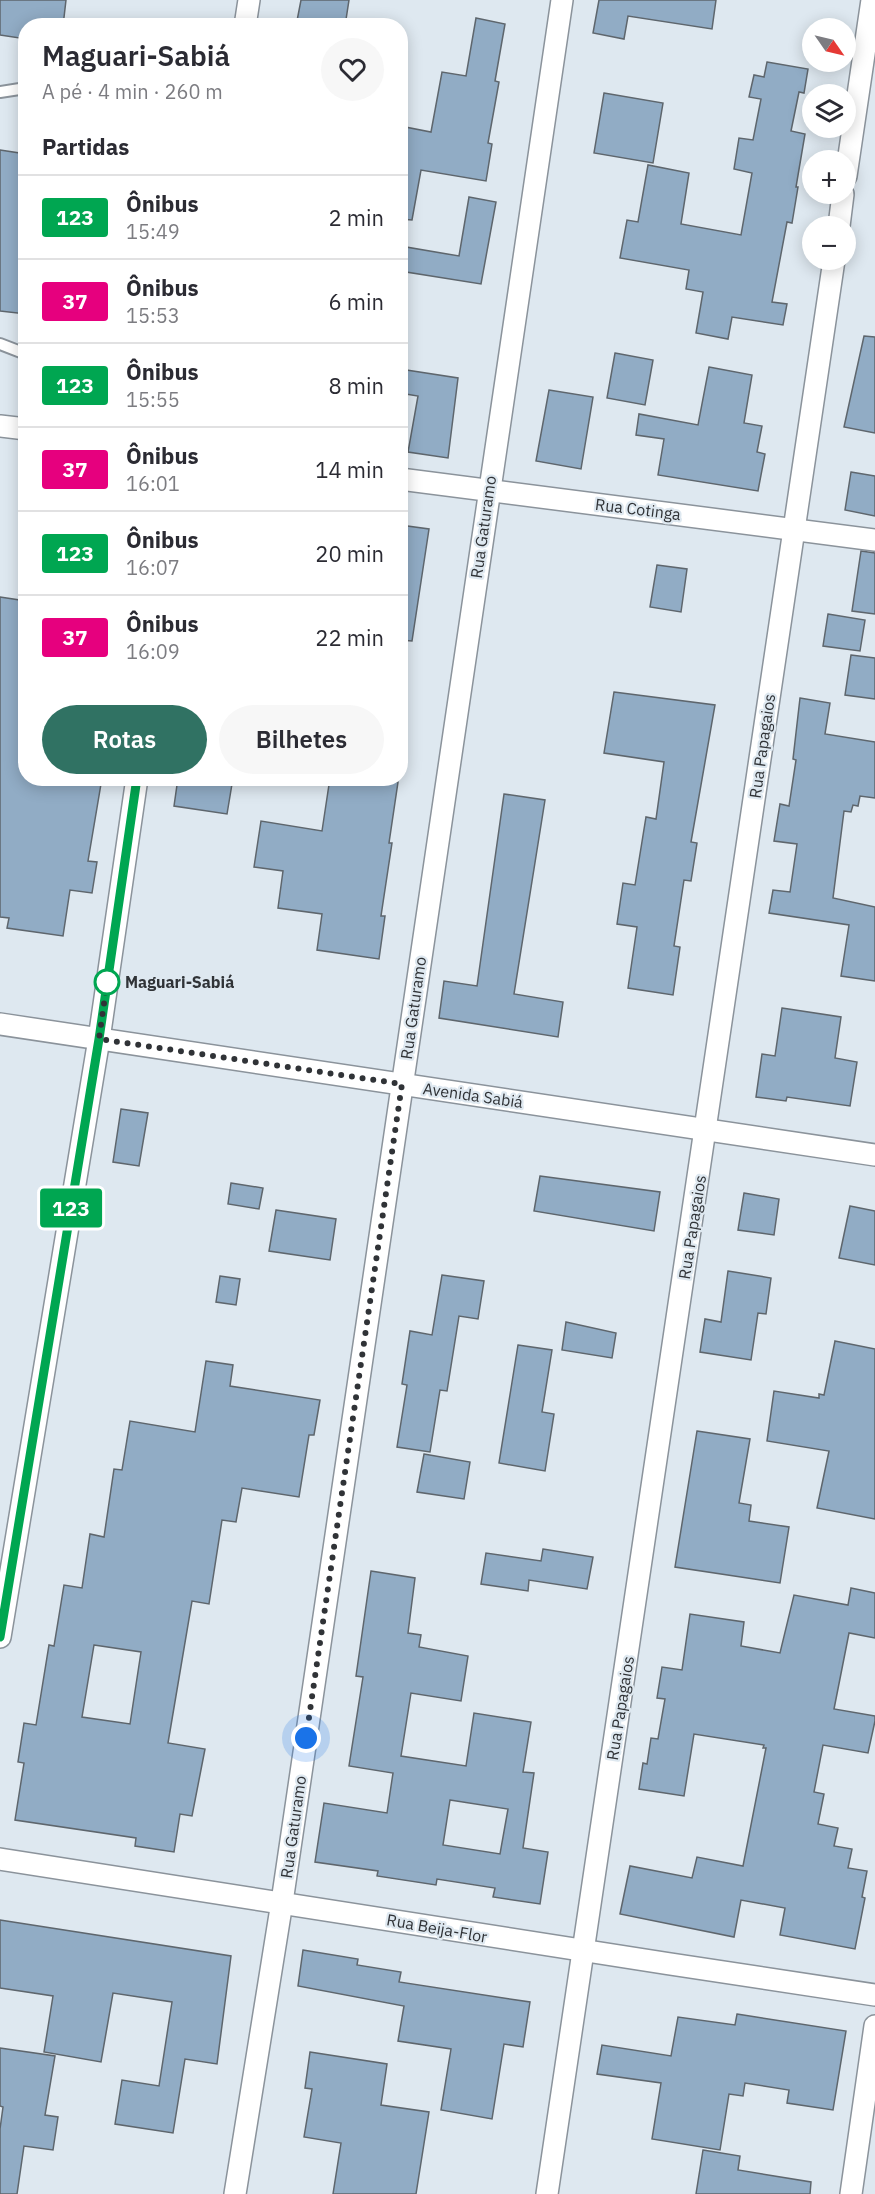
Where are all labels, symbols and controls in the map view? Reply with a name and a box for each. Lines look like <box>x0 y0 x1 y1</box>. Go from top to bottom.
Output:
north arrow <box>802 18 856 72</box>
map controls <box>802 18 856 270</box>
text: Maguari-Sabiá <box>42 37 230 74</box>
button: heart <box>321 38 384 101</box>
text: A pé · 4 min · 260 m <box>42 78 223 105</box>
button: layers <box>802 84 856 138</box>
text: Partidas <box>42 132 129 161</box>
button: + <box>802 150 856 204</box>
text: Ônibus <box>126 189 199 218</box>
text: 123 <box>56 203 94 231</box>
text: 2 min <box>328 203 384 232</box>
button: − <box>802 216 856 270</box>
text: 15:49 <box>126 218 180 245</box>
text: Ônibus <box>126 273 199 302</box>
text: 37 <box>62 287 88 315</box>
text: 6 min <box>328 287 384 316</box>
text: 15:53 <box>126 302 180 329</box>
text: Ônibus <box>126 357 199 386</box>
text: 123 <box>56 371 94 399</box>
text: 8 min <box>328 371 384 400</box>
text: 15:55 <box>126 386 180 413</box>
text: Ônibus <box>126 441 199 470</box>
text: 37 <box>62 455 88 483</box>
text: 14 min <box>315 455 384 484</box>
text: 16:01 <box>126 470 180 497</box>
street label: Rua Gaturamo <box>466 474 500 580</box>
street label: Rua Cotinga <box>594 494 682 524</box>
text: Ônibus <box>126 525 199 554</box>
text: 123 <box>56 539 94 567</box>
text: 20 min <box>315 539 384 568</box>
text: 16:07 <box>126 554 180 581</box>
text: Ônibus <box>126 609 199 638</box>
text: 37 <box>62 623 88 651</box>
text: 22 min <box>315 623 384 652</box>
text: 16:09 <box>126 638 180 665</box>
street label: Rua Papagaios <box>745 692 779 800</box>
button: Rotas <box>42 705 207 774</box>
button: Bilhetes <box>219 705 384 774</box>
street label: Rua Gaturamo <box>396 955 430 1061</box>
marker: Maguari-Sabiá <box>94 969 120 995</box>
place label: Maguari-Sabiá <box>125 972 234 992</box>
street label: Avenida Sabiá <box>422 1078 525 1112</box>
street label: Rua Papagaios <box>674 1173 710 1281</box>
line badge: 123 <box>36 1188 106 1228</box>
text: 123 <box>52 1194 90 1222</box>
street label: Rua Papagaios <box>602 1654 638 1762</box>
your location <box>291 1723 321 1753</box>
street label: Rua Gaturamo <box>276 1774 310 1880</box>
street label: Rua Beija-Flor <box>385 1909 489 1947</box>

